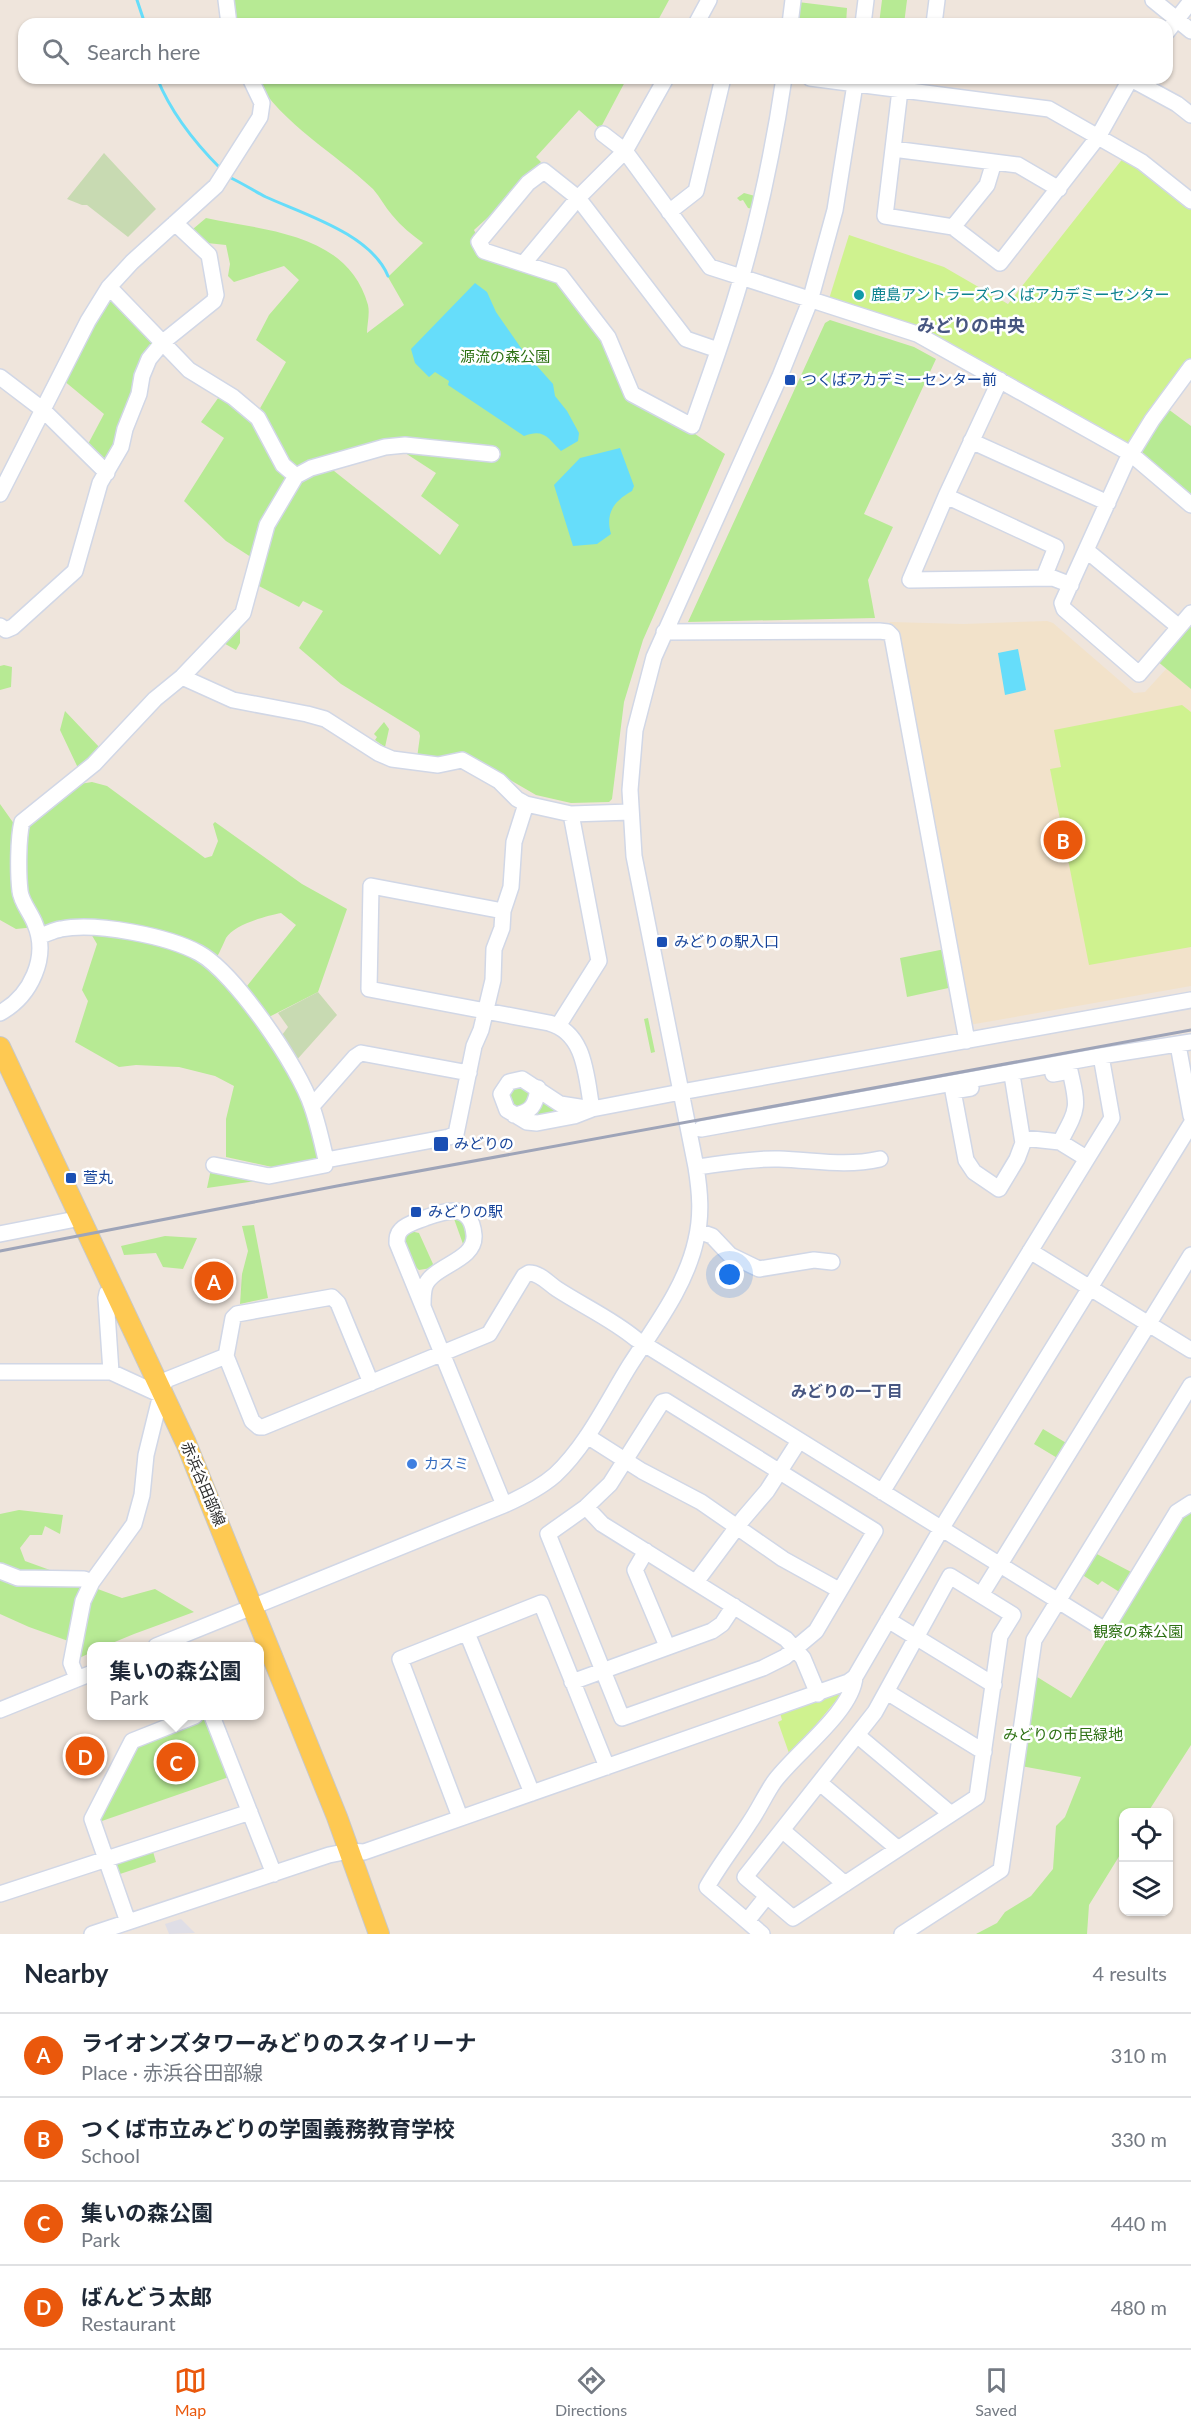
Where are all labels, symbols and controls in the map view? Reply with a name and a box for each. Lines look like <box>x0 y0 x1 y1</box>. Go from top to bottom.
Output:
search box <box>18 18 1173 84</box>
icon: search <box>39 35 72 68</box>
text: Search here <box>87 38 200 65</box>
place label: 鹿島アントラーズつくばアカデミーセンター <box>871 285 1170 303</box>
marker: 鹿島アントラーズつくばアカデミーセンター <box>852 288 866 302</box>
district label: みどりの中央 <box>917 314 1025 336</box>
park label: 源流の森公園 <box>460 347 550 365</box>
place label: つくばアカデミーセンター前 <box>802 370 997 388</box>
marker: つくばアカデミーセンター前 <box>783 373 797 387</box>
pin: B <box>1044 818 1082 862</box>
place label: みどりの駅入口 <box>674 932 779 950</box>
marker: みどりの駅入口 <box>655 935 669 949</box>
place label: みどりの <box>454 1134 514 1152</box>
marker: みどりの <box>432 1135 450 1153</box>
place label: 萱丸 <box>83 1168 113 1186</box>
marker: 萱丸 <box>64 1171 78 1185</box>
place label: みどりの駅 <box>428 1202 503 1220</box>
marker: みどりの駅 <box>409 1205 423 1219</box>
pin: A <box>194 1258 234 1304</box>
your location <box>715 1260 744 1289</box>
district label: みどりの一丁目 <box>791 1381 903 1400</box>
street label: 赤浜谷田部線 <box>178 1439 230 1529</box>
place label: カスミ <box>424 1454 469 1472</box>
marker: カスミ <box>405 1457 419 1471</box>
park label: 観察の森公園 <box>1093 1622 1183 1640</box>
popup <box>87 1642 264 1720</box>
text: 集いの森公園 <box>109 1657 242 1684</box>
text: Park <box>109 1685 149 1709</box>
park label: みどりの市民緑地 <box>1003 1725 1123 1743</box>
pin: D <box>66 1734 104 1778</box>
pin: C <box>156 1740 195 1784</box>
map controls <box>1119 1808 1173 1916</box>
button: locate <box>1119 1808 1173 1862</box>
button: layers <box>1119 1862 1173 1916</box>
text: Nearby <box>24 1957 109 1989</box>
text: 4 results <box>1092 1961 1167 1985</box>
text: ライオンズタワーみどりのスタイリーナ <box>81 2029 477 2056</box>
text: A <box>37 2043 50 2067</box>
text: 310 m <box>1111 2043 1167 2067</box>
text: Place · 赤浜谷田部線 <box>81 2060 263 2084</box>
text: つくば市立みどりの学園義務教育学校 <box>81 2115 455 2142</box>
text: B <box>37 2127 50 2151</box>
text: 330 m <box>1111 2127 1167 2151</box>
text: School <box>81 2143 140 2167</box>
text: 集いの森公園 <box>81 2199 213 2226</box>
text: C <box>37 2211 50 2235</box>
text: 440 m <box>1111 2211 1167 2235</box>
text: Park <box>81 2227 120 2251</box>
text: ばんどう太郎 <box>81 2283 212 2310</box>
text: D <box>36 2295 51 2319</box>
text: 480 m <box>1111 2295 1167 2319</box>
text: Restaurant <box>81 2311 176 2335</box>
tab: Map <box>174 2364 207 2419</box>
tab: Directions <box>555 2364 627 2419</box>
tab: Saved <box>975 2364 1017 2419</box>

